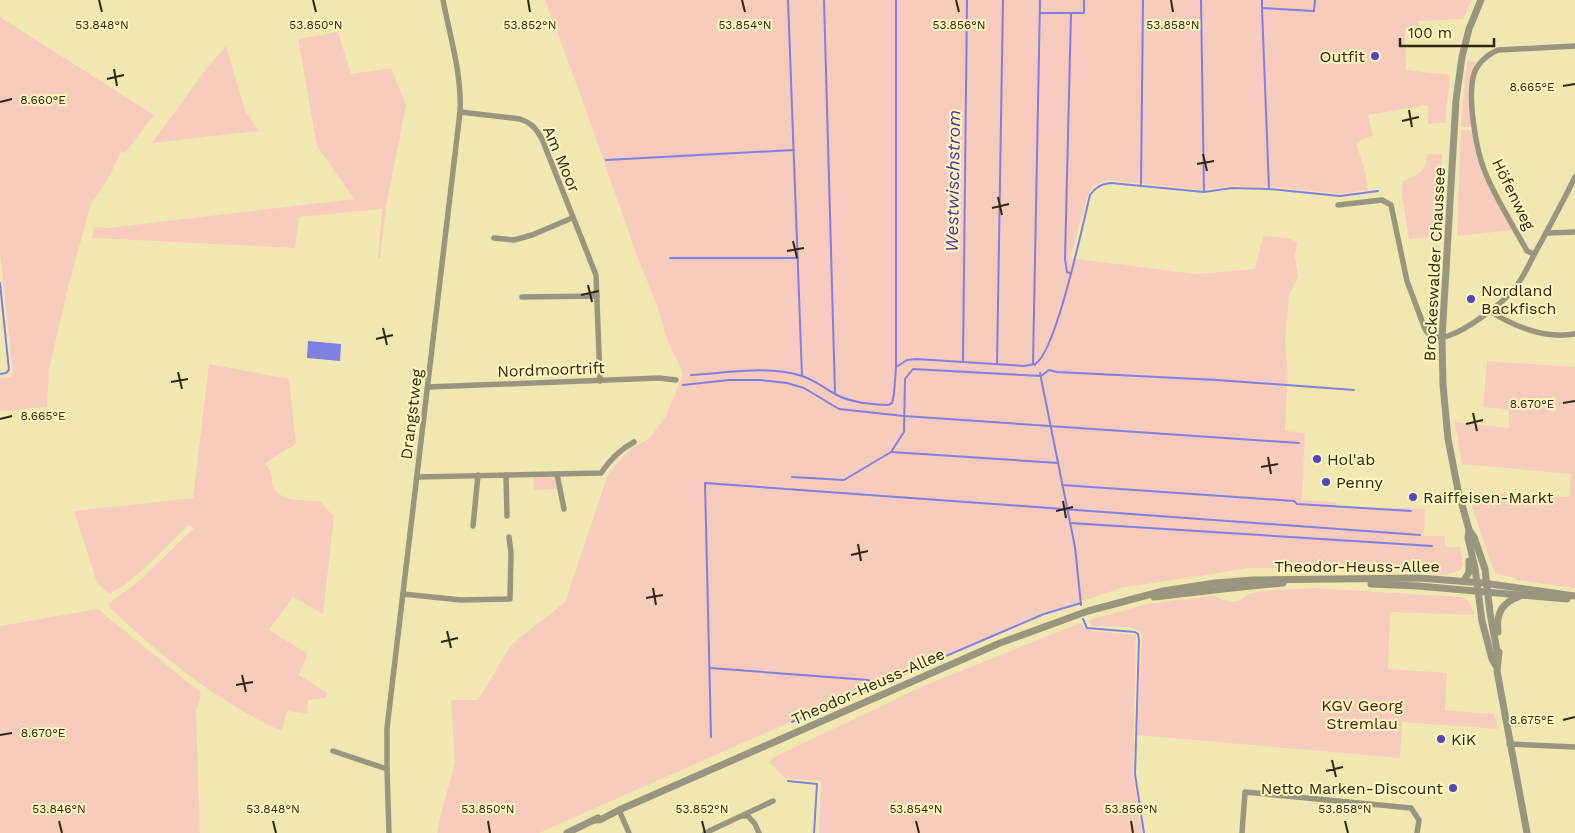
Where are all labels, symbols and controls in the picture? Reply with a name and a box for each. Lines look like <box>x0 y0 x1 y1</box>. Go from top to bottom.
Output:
scale bar <box>1400 15 1494 47</box>
text: 53.848°N <box>75 18 129 32</box>
text: 53.850°N <box>289 18 343 32</box>
text: 53.852°N <box>504 18 556 32</box>
text: 53.854°N <box>718 18 772 32</box>
text: 53.856°N <box>932 18 986 32</box>
text: 53.858°N <box>1146 18 1200 32</box>
text: 100 m <box>1408 24 1452 42</box>
place label: Outfit <box>1320 47 1365 66</box>
marker: Outfit <box>1369 50 1381 62</box>
text: 8.665°E <box>1509 80 1555 94</box>
text: 8.660°E <box>20 93 66 107</box>
water label: Westwischstrom <box>941 110 964 252</box>
street label: Am Moor <box>539 123 584 196</box>
street label: Höfenweg <box>1488 155 1539 233</box>
street label: Brockeswalder Chaussee <box>1420 166 1449 362</box>
place label: Nordland Backfisch <box>1481 281 1556 318</box>
marker: Nordland Backfisch <box>1465 293 1477 305</box>
street label: Nordmoortrift <box>497 358 605 381</box>
street label: Drangstweg <box>397 367 427 460</box>
text: 8.670°E <box>1510 397 1555 411</box>
text: 8.665°E <box>20 409 66 423</box>
place label: Hol'ab <box>1327 450 1375 469</box>
marker: Hol'ab <box>1311 453 1323 465</box>
place label: Penny <box>1336 473 1383 492</box>
marker: Penny <box>1320 476 1332 488</box>
place label: Raiffeisen-Markt <box>1423 488 1554 507</box>
marker: Raiffeisen-Markt <box>1407 491 1419 503</box>
street label: Theodor-Heuss-Allee <box>1274 557 1440 576</box>
street label: Theodor-Heuss-Allee <box>789 644 948 729</box>
park label: KGV Georg Stremlau <box>1321 696 1403 733</box>
text: 8.675°E <box>1510 713 1555 727</box>
text: 8.670°E <box>21 726 66 740</box>
place label: KiK <box>1451 730 1477 749</box>
marker: KiK <box>1435 733 1447 745</box>
place label: Netto Marken-Discount <box>1261 779 1443 798</box>
marker: Netto Marken-Discount <box>1447 782 1459 794</box>
text: 53.846°N <box>32 802 86 816</box>
text: 53.848°N <box>246 802 300 816</box>
text: 53.850°N <box>461 802 515 816</box>
text: 53.852°N <box>676 802 728 816</box>
text: 53.854°N <box>889 802 943 816</box>
text: 53.856°N <box>1104 802 1158 816</box>
text: 53.858°N <box>1318 802 1372 816</box>

